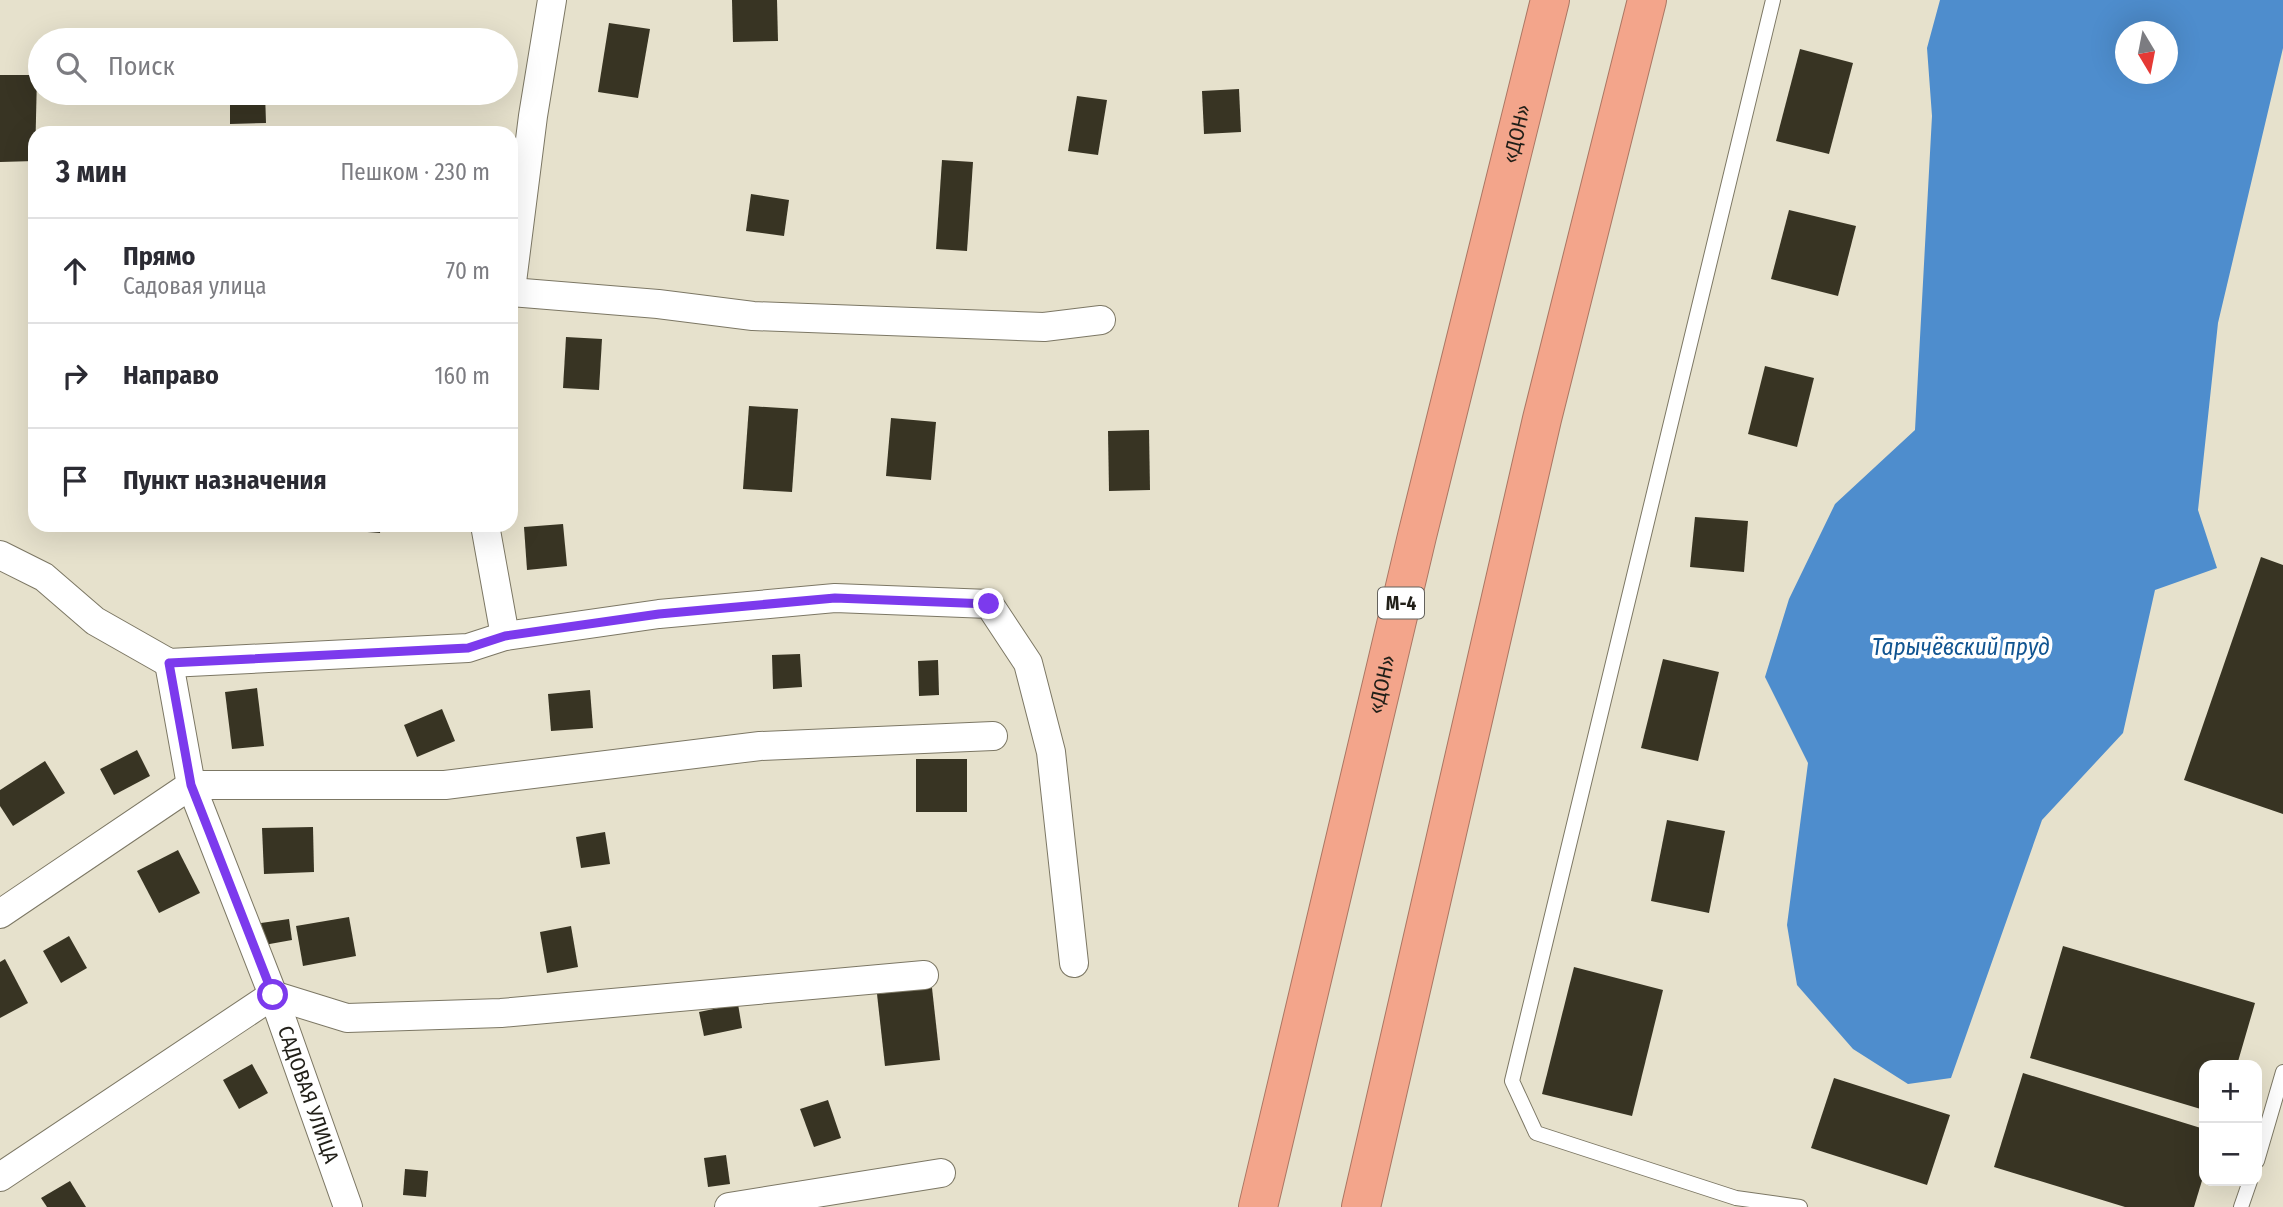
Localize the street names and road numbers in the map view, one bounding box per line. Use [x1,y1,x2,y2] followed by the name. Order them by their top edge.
[1497,101,1537,166] street label: «ДОН»
[1378,588,1424,618] road number: М-4
[1362,652,1401,717] street label: «ДОН»
[272,1022,345,1167] street label: САДОВАЯ УЛИЦА

